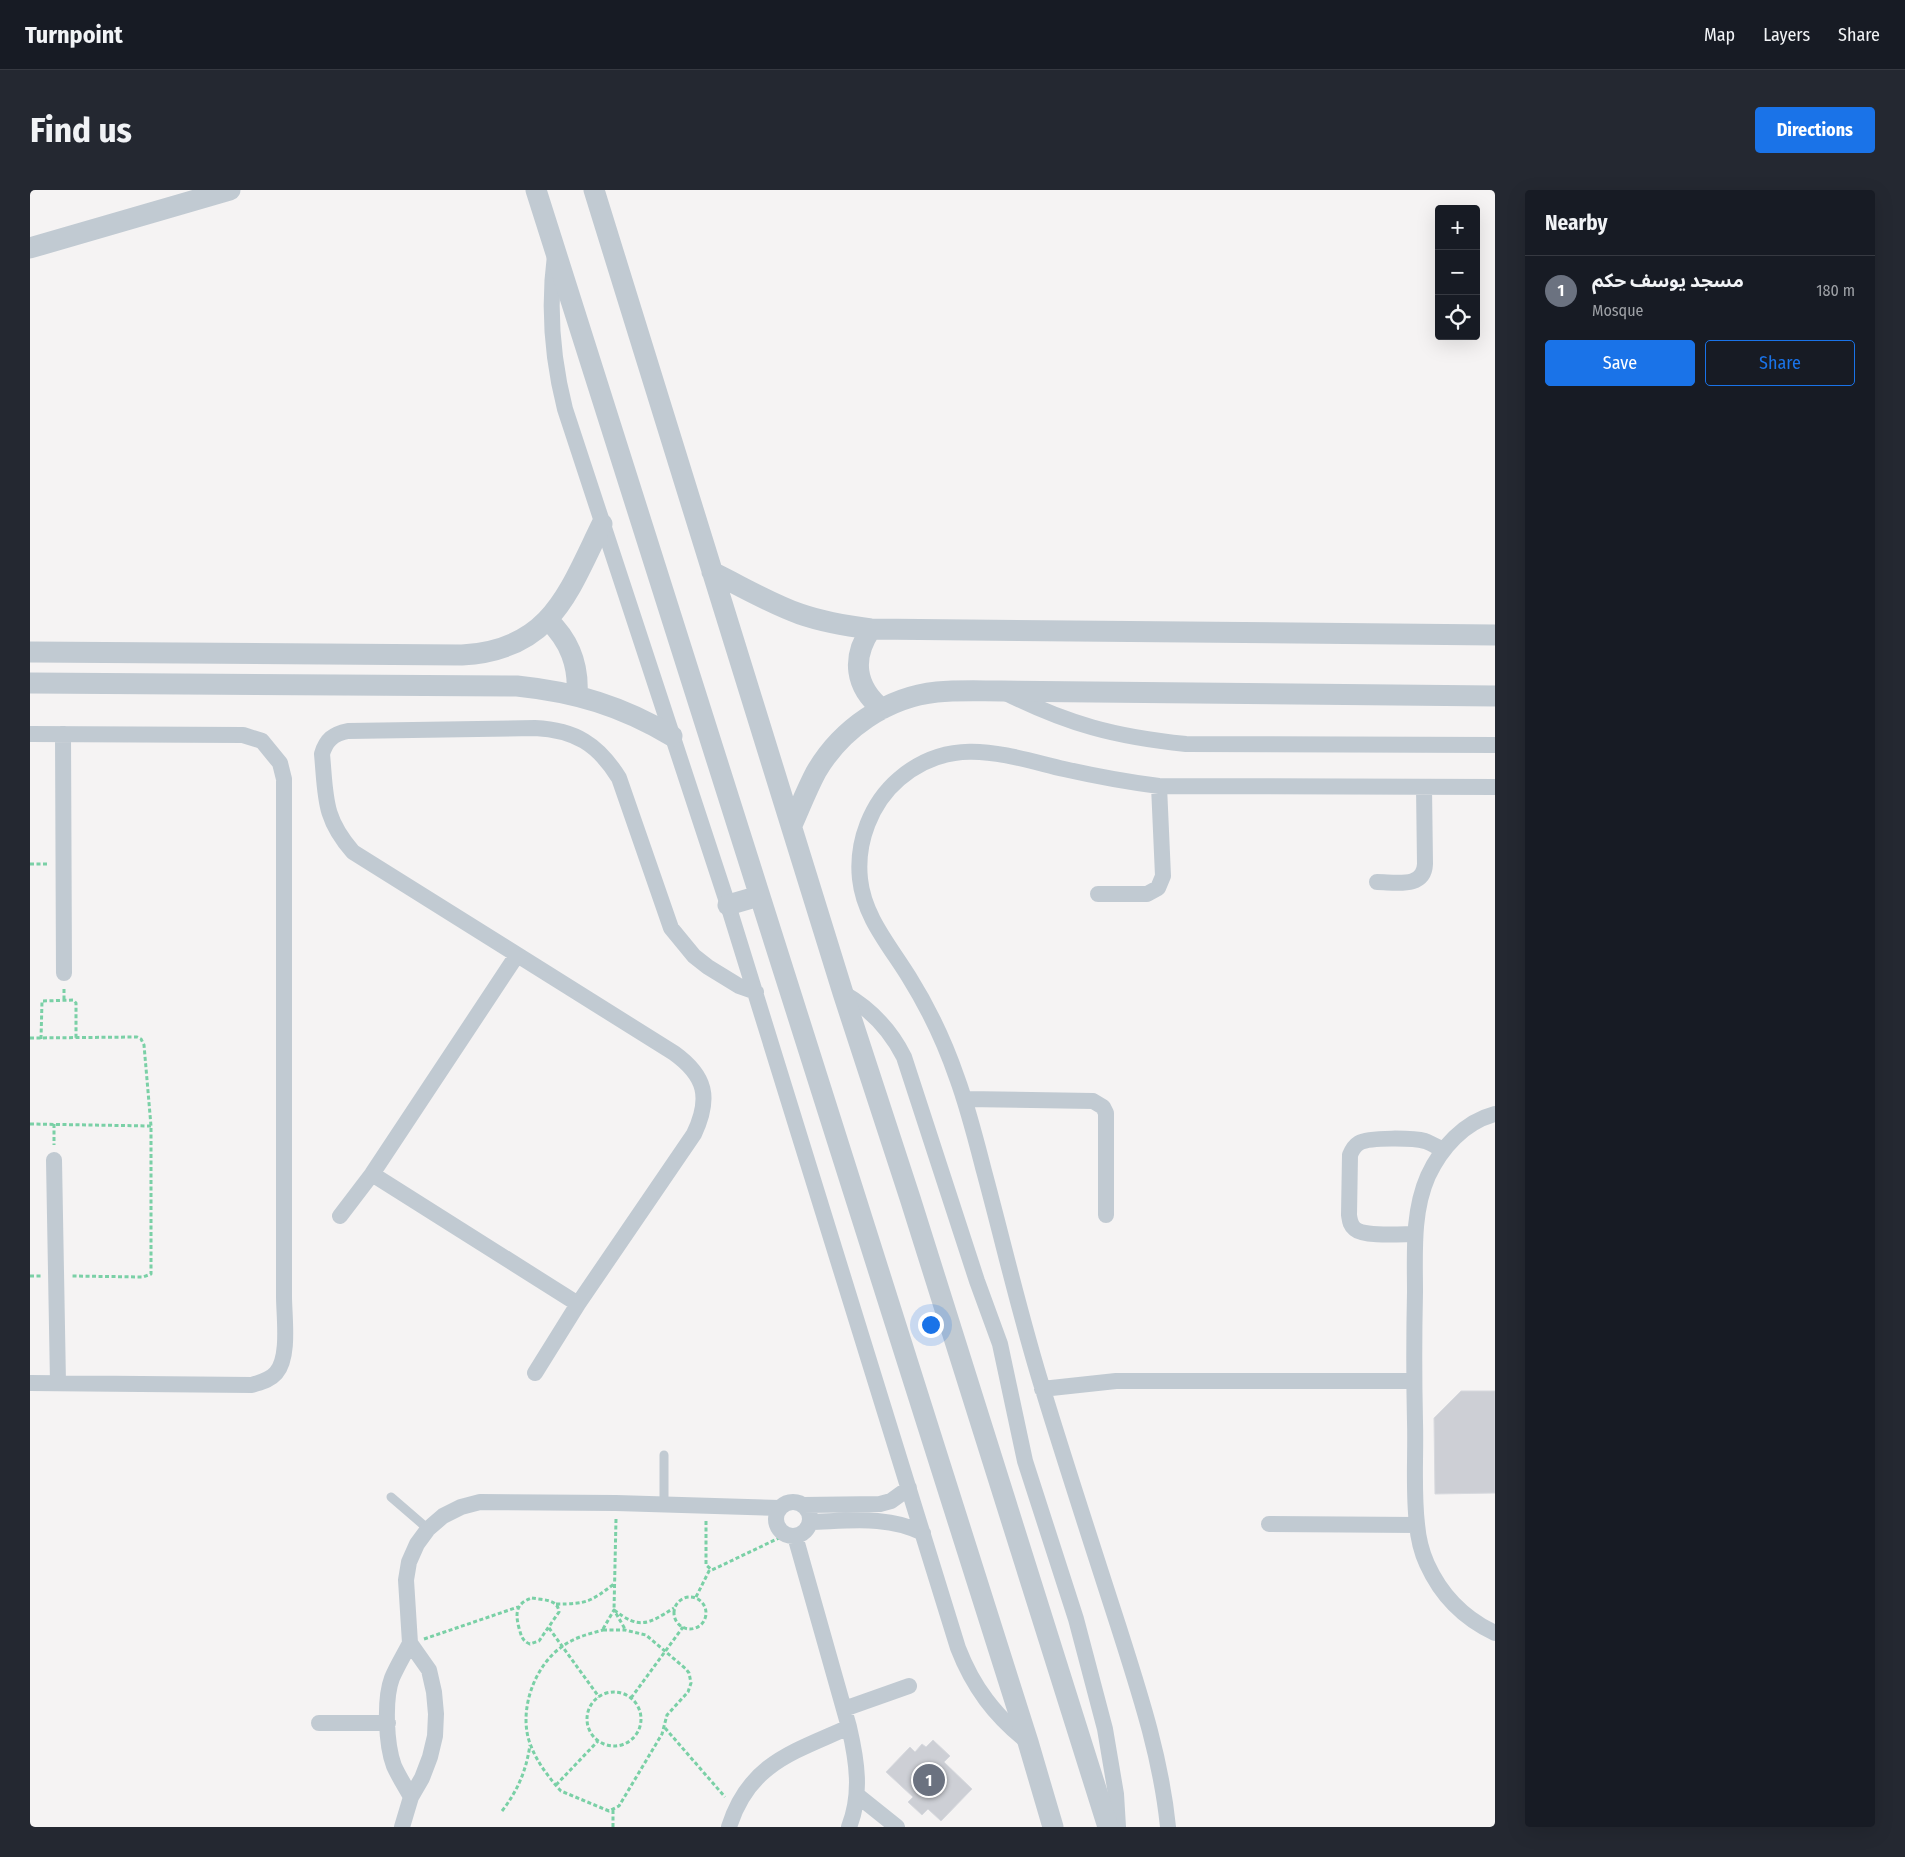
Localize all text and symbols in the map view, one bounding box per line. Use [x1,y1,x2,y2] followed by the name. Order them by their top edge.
[25,21,123,49] text: Turnpoint
[1704,24,1735,46] text: Map
[1763,24,1810,46] text: Layers
[1838,24,1880,46] text: Share
[1755,107,1875,153] button: Directions
[30,109,132,151] text: Find us
[1435,205,1480,340] map controls
[1435,205,1480,250] button: +
[1545,210,1607,236] text: Nearby
[1435,250,1480,295] button: −
[1592,269,1744,292] text: مسجد يوسف حكم
[1558,281,1564,300] text: 1
[1816,281,1855,300] text: 180 m
[1435,295,1480,340] button: locate
[1592,301,1643,320] text: Mosque
[1545,340,1695,386] button: Save
[1705,340,1855,386] button: Share
[918,1312,944,1338] your location
[913,1761,945,1799] pin: 1

